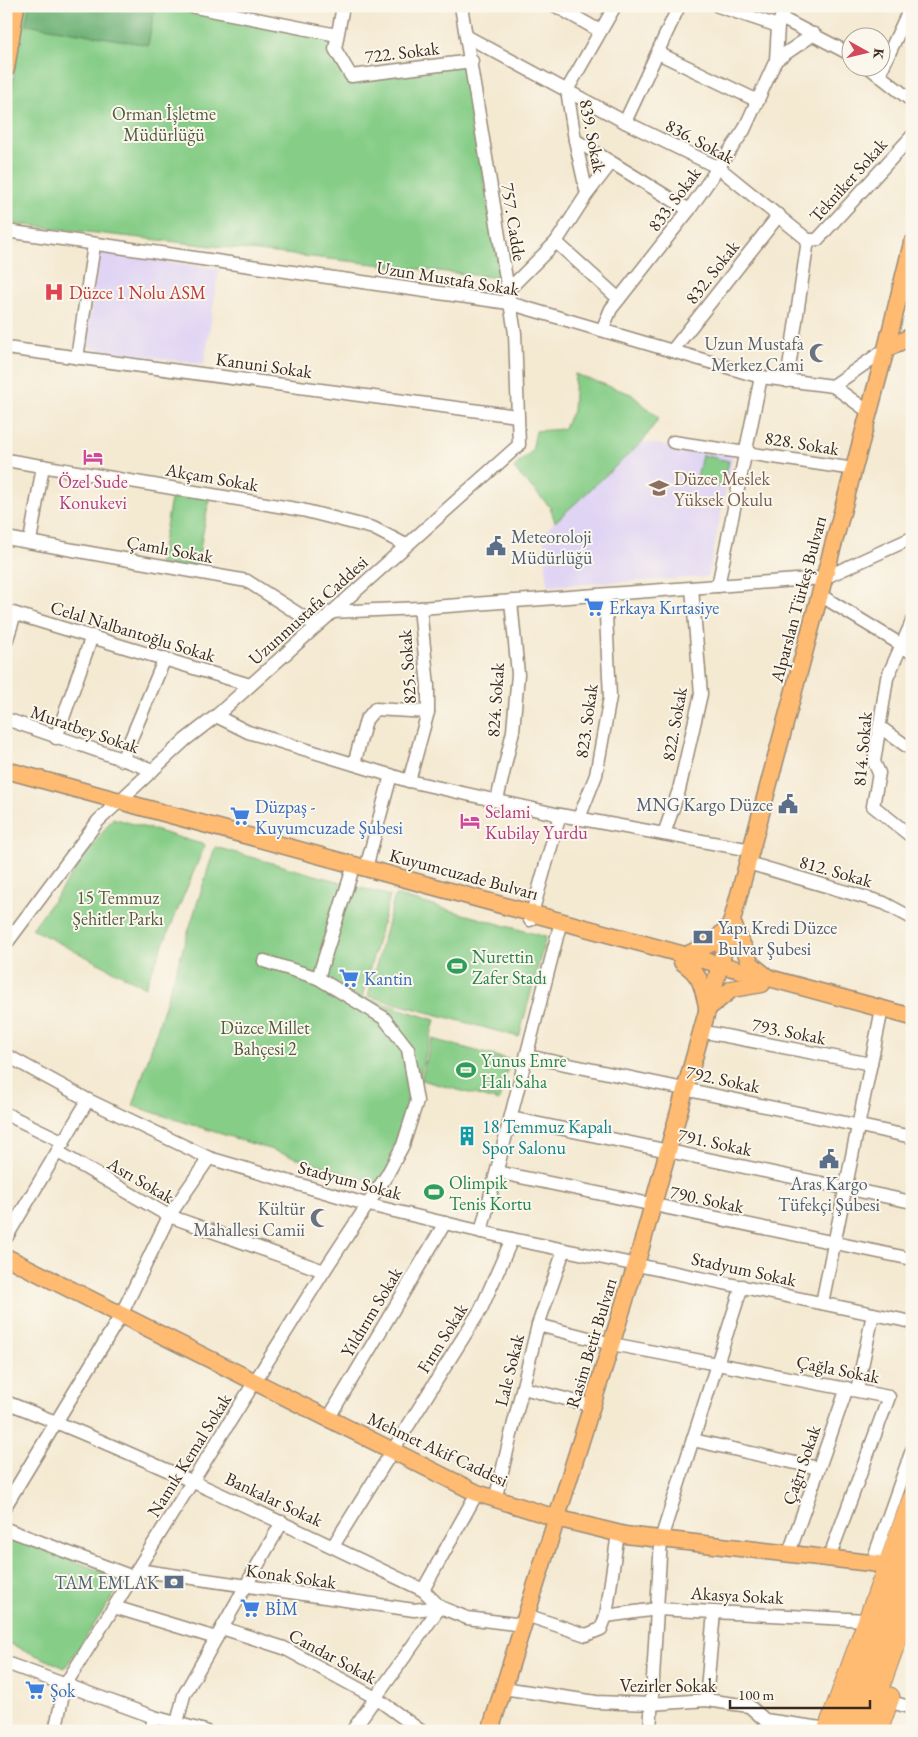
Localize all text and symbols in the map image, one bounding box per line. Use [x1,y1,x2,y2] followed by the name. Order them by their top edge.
[840,28,890,78] north arrow
[364,36,441,68] street label: 722. Sokak
[869,47,889,61] text: K
[575,97,612,175] street label: 839. Sokak
[112,102,216,146] park label: Orman İşletme Müdürlüğü
[662,113,739,169] street label: 836. Sokak
[804,133,892,227] street label: Tekniker Sokak
[642,162,706,236] street label: 833. Sokak
[496,181,532,263] street label: 757. Cadde
[680,235,744,309] street label: 832. Sokak
[375,255,522,301] street label: Uzun Mustafa Sokak
[43,281,65,303] hospital icon: Düzce 1 Nolu ASM
[69,281,206,304] place label: Düzce 1 Nolu ASM
[705,332,805,376] place label: Uzun Mustafa Merkez Cami
[808,342,830,364] mosque icon: Uzun Mustafa Merkez Cami
[214,347,314,383] street label: Kanuni Sokak
[763,426,841,460] street label: 828. Sokak
[82,446,104,468] hotel icon: Özel Sude Konukevi
[163,457,261,497] street label: Akçam Sokak
[674,467,773,511] place label: Düzce Meslek Yüksek Okulu
[58,470,128,514] place label: Özel Sude Konukevi
[648,477,670,499] school or university icon: Düzce Meslek Yüksek Okulu
[764,513,831,686] street label: Alparslan Türkeş Bulvarı
[511,525,593,569] place label: Meteoroloji Müdürlüğü
[125,530,216,568] street label: Çamlı Sokak
[485,535,507,557] public building icon: Meteoroloji Müdürlüğü
[244,550,373,670] street label: Uzunmustafa Caddesi
[48,595,219,667] street label: Celal Nalbantoğlu Sokak
[583,596,605,618] supermarket icon: Erkaya Kırtasiye
[609,596,719,619] place label: Erkaya Kırtasiye
[393,628,421,705] street label: 825. Sokak
[481,661,509,738] street label: 824. Sokak
[569,682,603,760] street label: 823. Sokak
[656,685,692,763] street label: 822. Sokak
[28,700,143,759] street label: Muratbey Sokak
[847,710,877,787] street label: 814. Sokak
[636,793,773,816] place label: MNG Kargo Düzce
[777,793,799,815] public building icon: MNG Kargo Düzce
[255,795,404,839] place label: Düzpaş - Kuyumcuzade Şubesi
[485,800,588,844] place label: Selami Kubilay Yurdu
[229,805,251,827] supermarket icon: Düzpaş - Kuyumcuzade Şubesi
[459,810,481,832] hotel icon: Selami Kubilay Yurdu
[387,843,542,905] street label: Kuyumcuzade Bulvarı
[797,850,876,893] street label: 812. Sokak
[73,886,164,930] park label: 15 Temmuz Şehitler Parkı
[718,916,837,960] place label: Yapı Kredi Düzce Bulvar Şubesi
[692,926,714,948] bank icon: Yapı Kredi Düzce Bulvar Şubesi
[472,945,547,989] place label: Nurettin Zafer Stadı
[446,955,468,977] sports icon: Nurettin Zafer Stadı
[338,967,360,989] supermarket icon: Kantin
[364,967,413,990] place label: Kantin
[750,1013,828,1050] street label: 793. Sokak
[220,1016,310,1060] park label: Düzce Millet Bahçesi 2
[481,1049,566,1093] place label: Yunus Emre Halı Saha
[455,1059,477,1081] sports icon: Yunus Emre Halı Saha
[684,1060,762,1098] street label: 792. Sokak
[482,1115,613,1159] place label: 18 Temmuz Kapalı Spor Salonu
[676,1123,754,1161] street label: 791. Sokak
[456,1125,478,1147] building icon: 18 Temmuz Kapalı Spor Salonu
[818,1148,840,1170] public building icon: Aras Kargo Tüfekçi Şubesi
[103,1151,179,1209] street label: Asrı Sokak
[296,1155,405,1205] street label: Stadyum Sokak
[449,1171,532,1215] place label: Olimpik Tenis Kortu
[778,1172,881,1216] place label: Aras Kargo Tüfekçi Şubesi
[668,1180,746,1218] street label: 790. Sokak
[423,1181,445,1203] sports icon: Olimpik Tenis Kortu
[193,1197,306,1241] place label: Kültür Mahallesi Camii
[309,1207,331,1229] mosque icon: Kültür Mahallesi Camii
[690,1247,799,1291] street label: Stadyum Sokak
[335,1262,407,1361] street label: Yıldırım Sokak
[560,1275,622,1411] street label: Rasim Betir Bulvarı
[412,1298,473,1377] street label: Fırın Sokak
[489,1331,529,1409] street label: Lale Sokak
[795,1350,882,1388] street label: Çağla Sokak
[142,1388,236,1521] street label: Namık Kemal Sokak
[364,1406,512,1492] street label: Mehmet Akif Caddesi
[777,1422,826,1508] street label: Çağrı Sokak
[222,1466,327,1532] street label: Bankalar Sokak
[244,1558,338,1594] street label: Konak Sokak
[55,1571,160,1594] place label: TAM EMLAK
[163,1571,185,1593] bank icon: TAM EMLAK
[689,1581,785,1609] street label: Akasya Sokak
[239,1597,261,1619] supermarket icon: BİM
[265,1597,298,1620] place label: BİM
[285,1623,381,1689] street label: Candar Sokak
[620,1674,717,1697] street label: Vezirler Sokak
[730,1677,870,1709] scale bar
[24,1679,46,1701] supermarket icon: Şok
[50,1679,76,1702] place label: Şok
[738,1685,775,1704] text: 100 m

